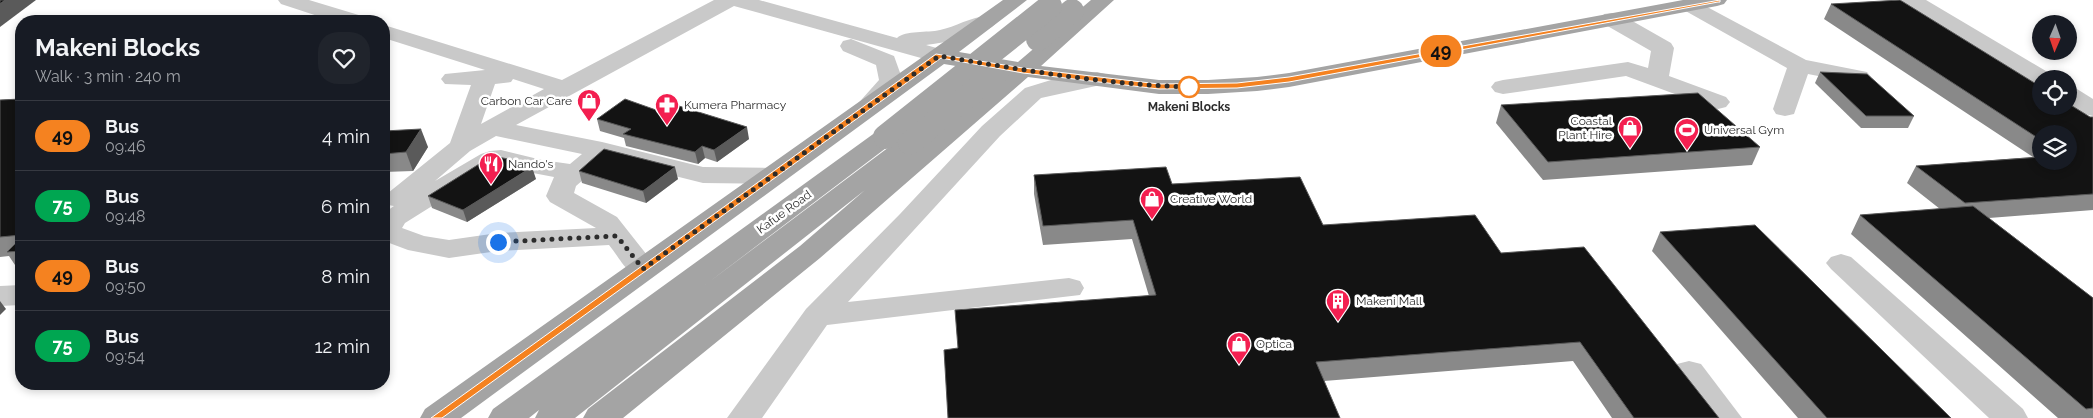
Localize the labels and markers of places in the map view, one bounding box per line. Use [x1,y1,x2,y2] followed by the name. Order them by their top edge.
[1178,76,1200,98] marker: Makeni Blocks
[576,88,602,122] shop icon: Carbon Car Care
[654,92,680,126] pharmacy icon: Kumera Pharmacy
[481,94,572,108] place label: Carbon Car Care
[684,98,787,112] place label: Kumera Pharmacy
[1148,100,1230,114] place label: Makeni Blocks
[1558,114,1613,142] place label: Coastal Plant Hire
[1617,115,1643,149] shop icon: Coastal Plant Hire
[1674,117,1700,151] sports icon: Universal Gym
[1704,123,1784,137] place label: Universal Gym
[478,151,504,185] restaurant icon: Nando's
[508,157,553,171] place label: Nando's
[1139,186,1165,220] shop icon: Creative World
[1170,192,1252,206] place label: Creative World
[1325,288,1351,322] building icon: Makeni Mall
[1356,294,1423,308] place label: Makeni Mall
[1226,331,1252,365] shop icon: Optica
[1256,337,1292,351] place label: Optica

